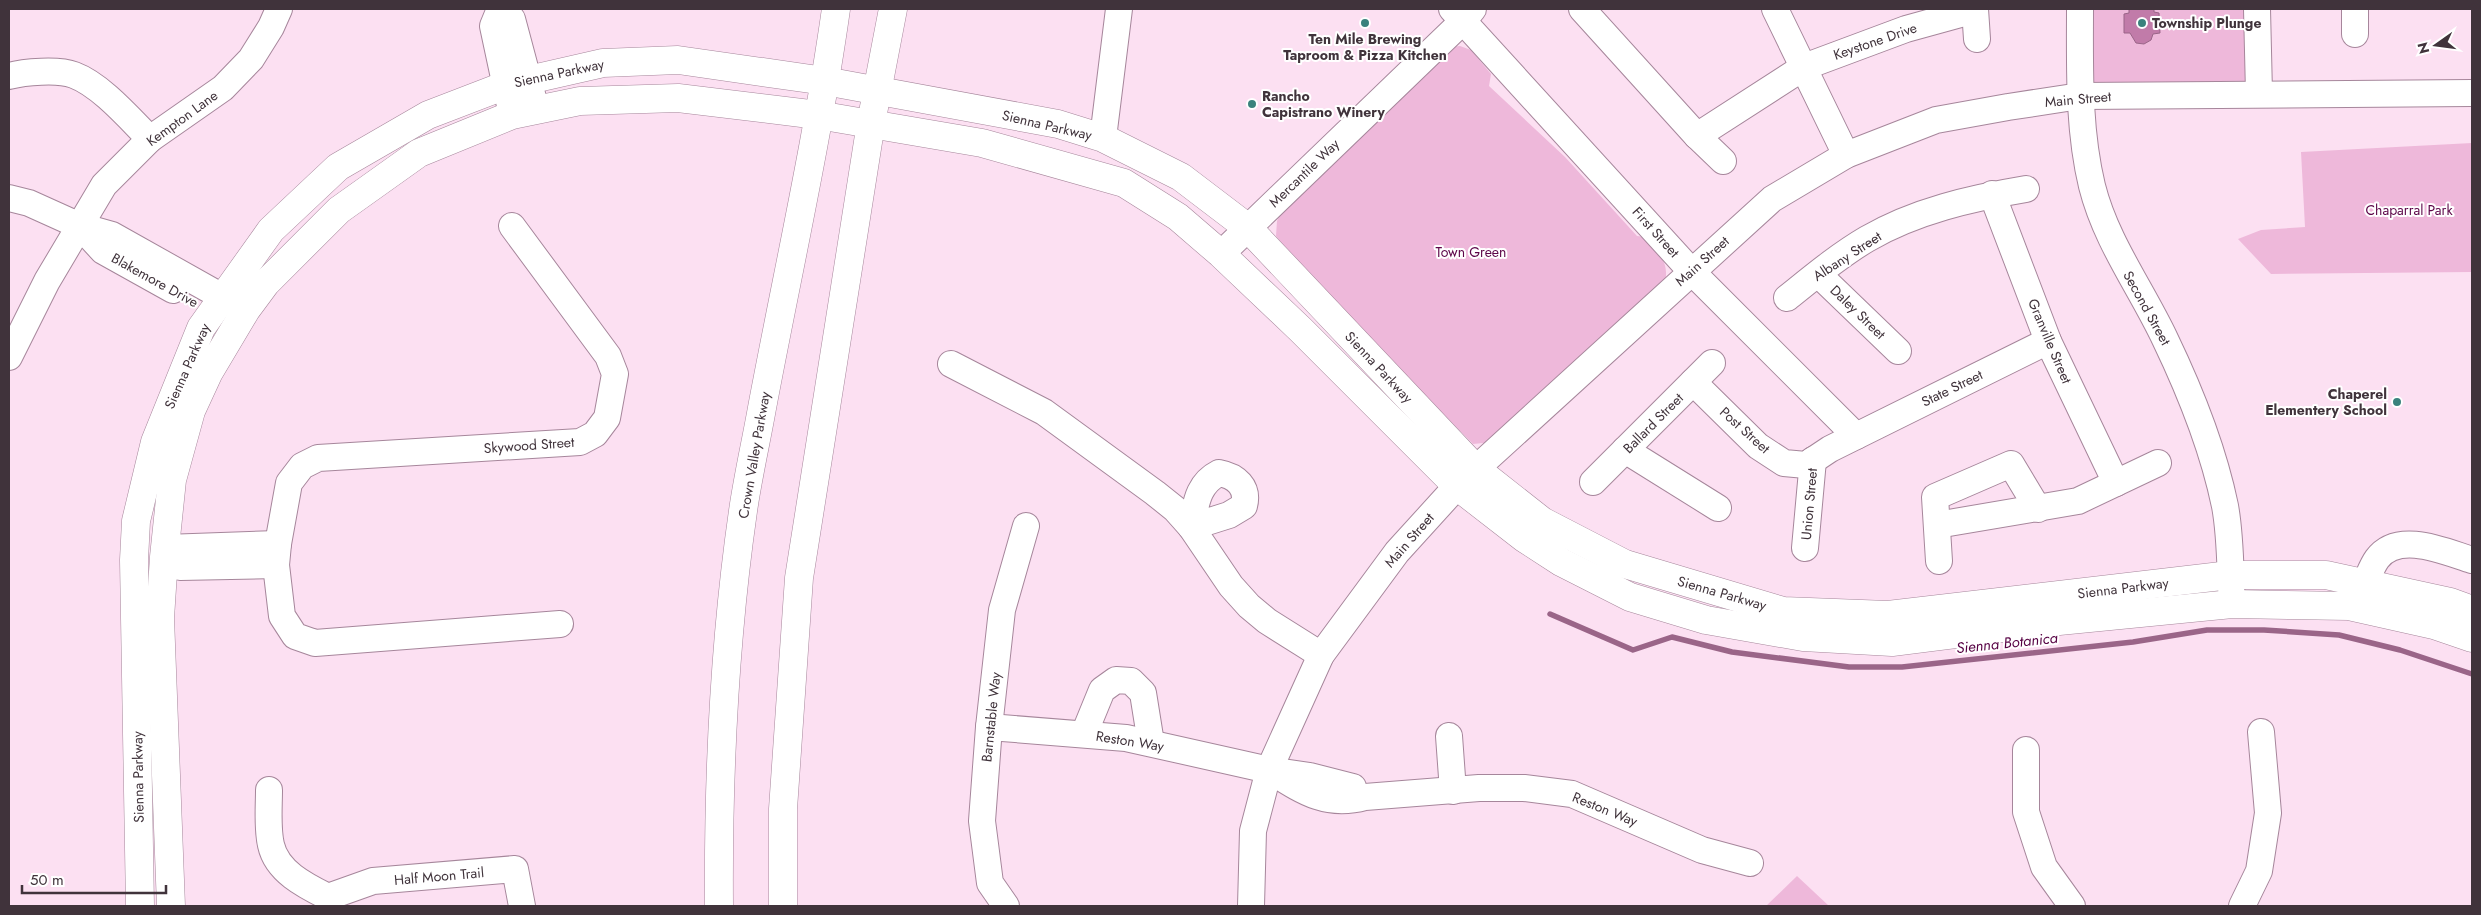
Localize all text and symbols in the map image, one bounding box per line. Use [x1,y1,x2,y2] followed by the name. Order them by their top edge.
[2152,13,2261,33] place label: Township Plunge
[1359,17,1371,29] marker: Ten Mile Brewing Taproom & Pizza Kitchen
[1831,17,1919,65] street label: Keystone Drive
[2136,17,2148,29] marker: Township Plunge
[2411,20,2461,70] north arrow
[1283,29,1447,65] place label: Ten Mile Brewing Taproom & Pizza Kitchen
[2412,40,2434,56] text: N
[512,54,607,92] street label: Sienna Parkway
[142,85,222,151] street label: Kempton Lane
[1262,86,1386,122] place label: Rancho Capistrano Winery
[2044,86,2113,112] street label: Main Street
[1246,98,1258,110] marker: Rancho Capistrano Winery
[1000,105,1095,145] street label: Sienna Parkway
[1264,134,1344,212] street label: Mercantile Way
[2365,200,2453,220] park label: Chaparral Park
[1628,202,1685,262] street label: First Street
[1809,226,1886,286] street label: Albany Street
[1671,231,1734,291] street label: Main Street
[1436,242,1506,262] park label: Town Green
[108,248,202,312] street label: Blakemore Drive
[2118,267,2176,349] street label: Second Street
[1826,280,1891,344] street label: Daley Street
[2023,295,2077,387] street label: Granville Street
[159,319,215,412] street label: Sienna Parkway
[1340,327,1418,408] street label: Sienna Parkway
[1918,364,1987,411] street label: State Street
[2265,384,2387,420] place label: Chaperel Elementery School
[1618,388,1688,458] street label: Ballard Street
[733,389,775,520] street label: Crown Valley Parkway
[2391,396,2403,408] marker: Chaperel Elementery School
[1715,402,1775,458] street label: Post Street
[483,432,576,458] street label: Skywood Street
[1796,466,1822,541] street label: Union Street
[1380,508,1439,572] street label: Main Street
[1675,571,1770,615] street label: Sienna Parkway
[2076,572,2171,604] street label: Sienna Parkway
[1955,627,2060,659] water label: Sienna Botanica
[976,670,1006,763] street label: Barnstable Way
[1095,726,1166,756] street label: Reston Way
[127,730,149,823] street label: Sienna Parkway
[1569,787,1641,831] street label: Reston Way
[22,862,166,894] scale bar
[393,862,485,890] street label: Half Moon Trail
[30,869,64,891] text: 50 m

